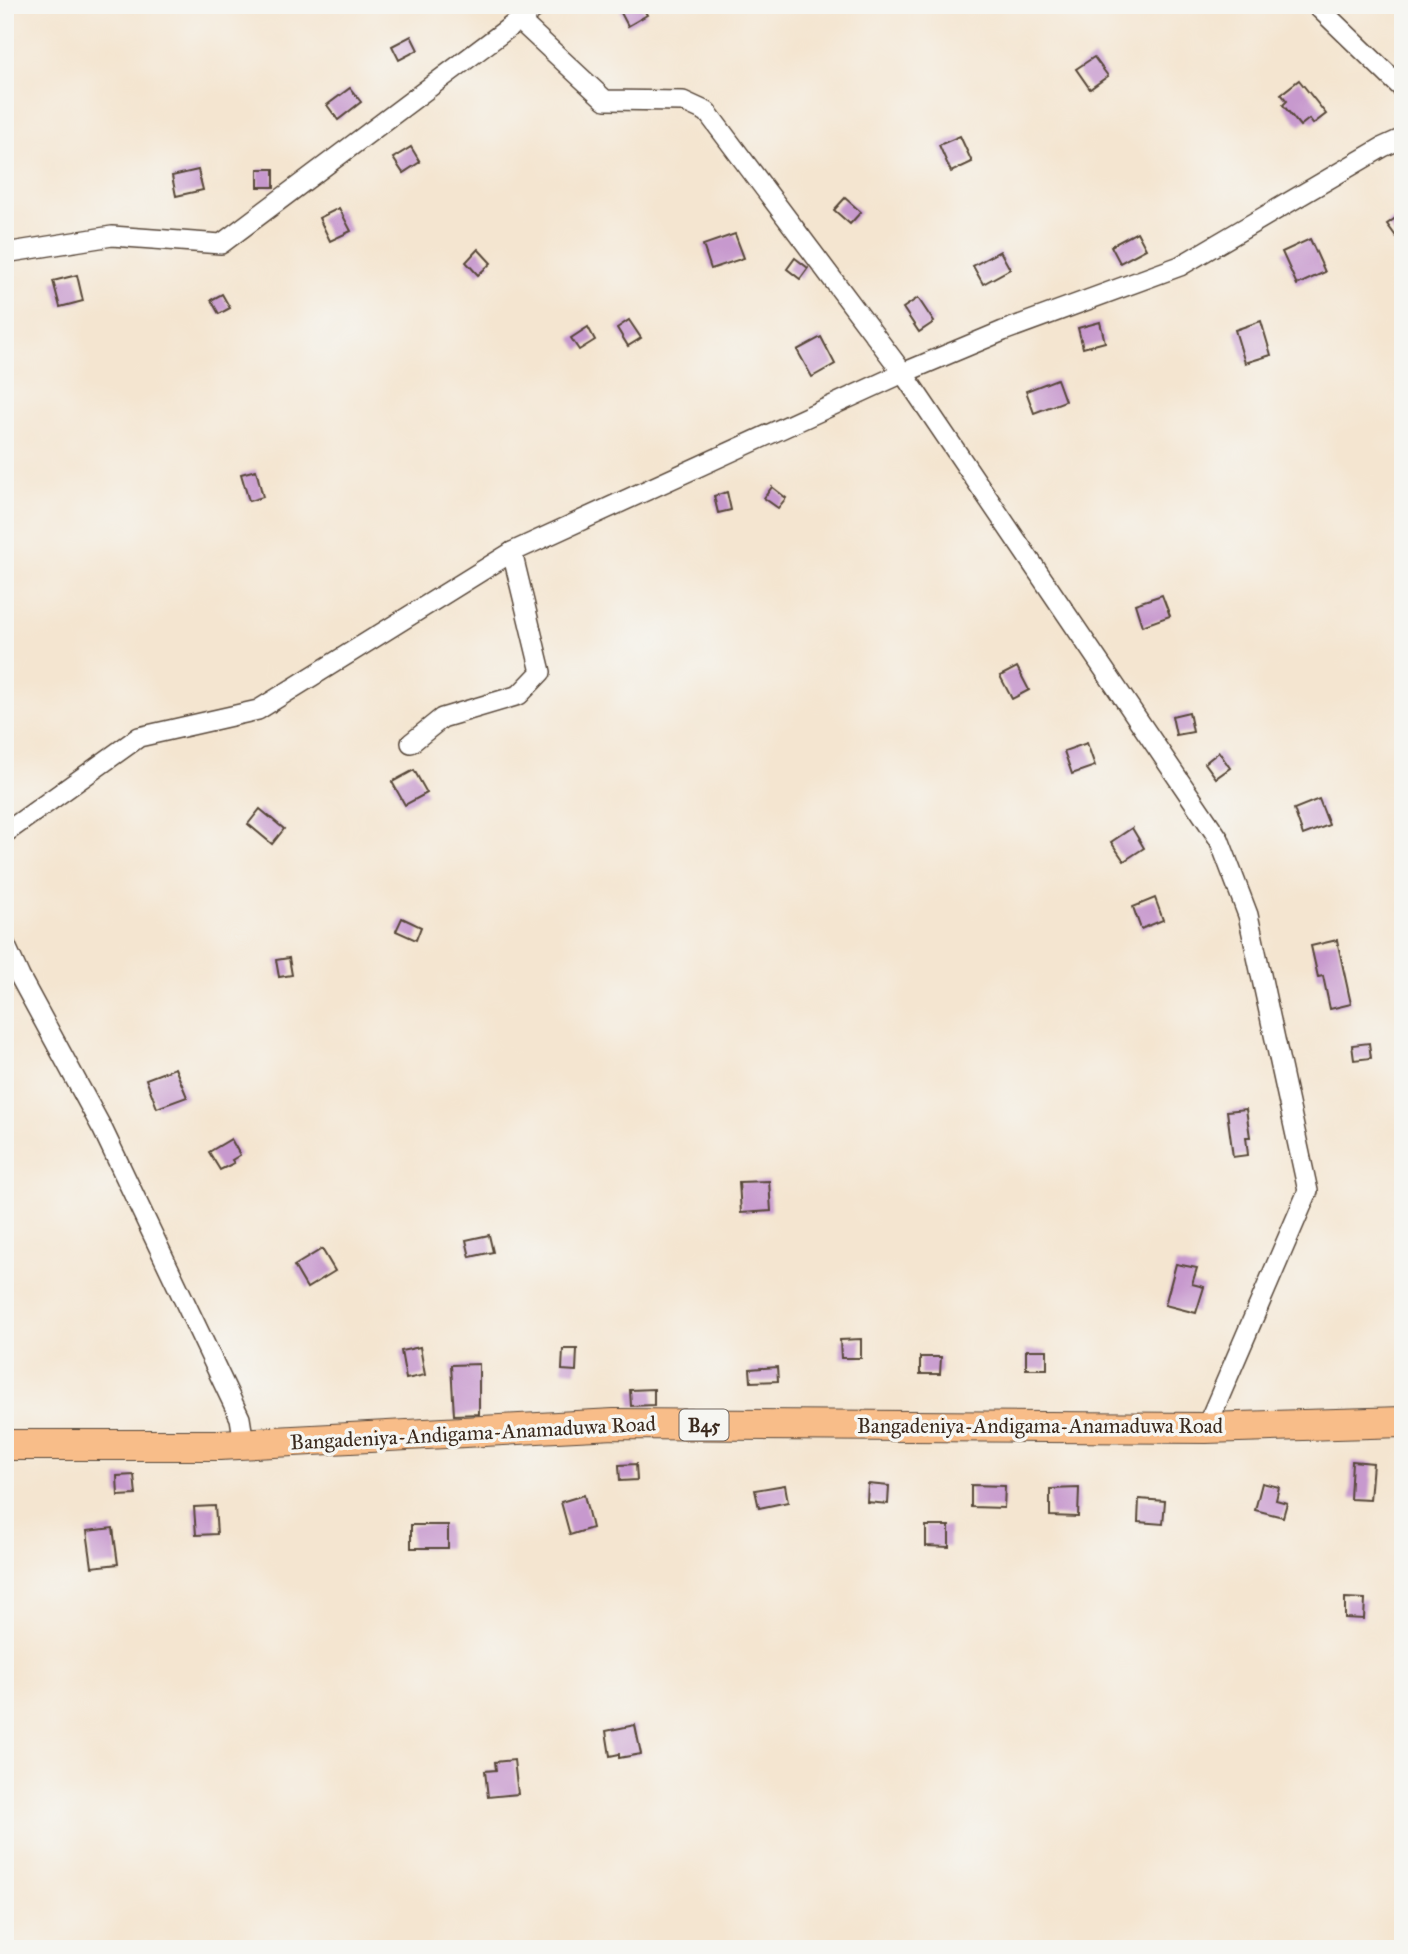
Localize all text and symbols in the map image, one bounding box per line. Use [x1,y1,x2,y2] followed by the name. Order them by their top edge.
[290,1410,657,1456] street label: Bangadeniya-Andigama-Anamaduwa Road
[680,1410,728,1441] road number: B45
[857,1413,1224,1439] street label: Bangadeniya-Andigama-Anamaduwa Road

